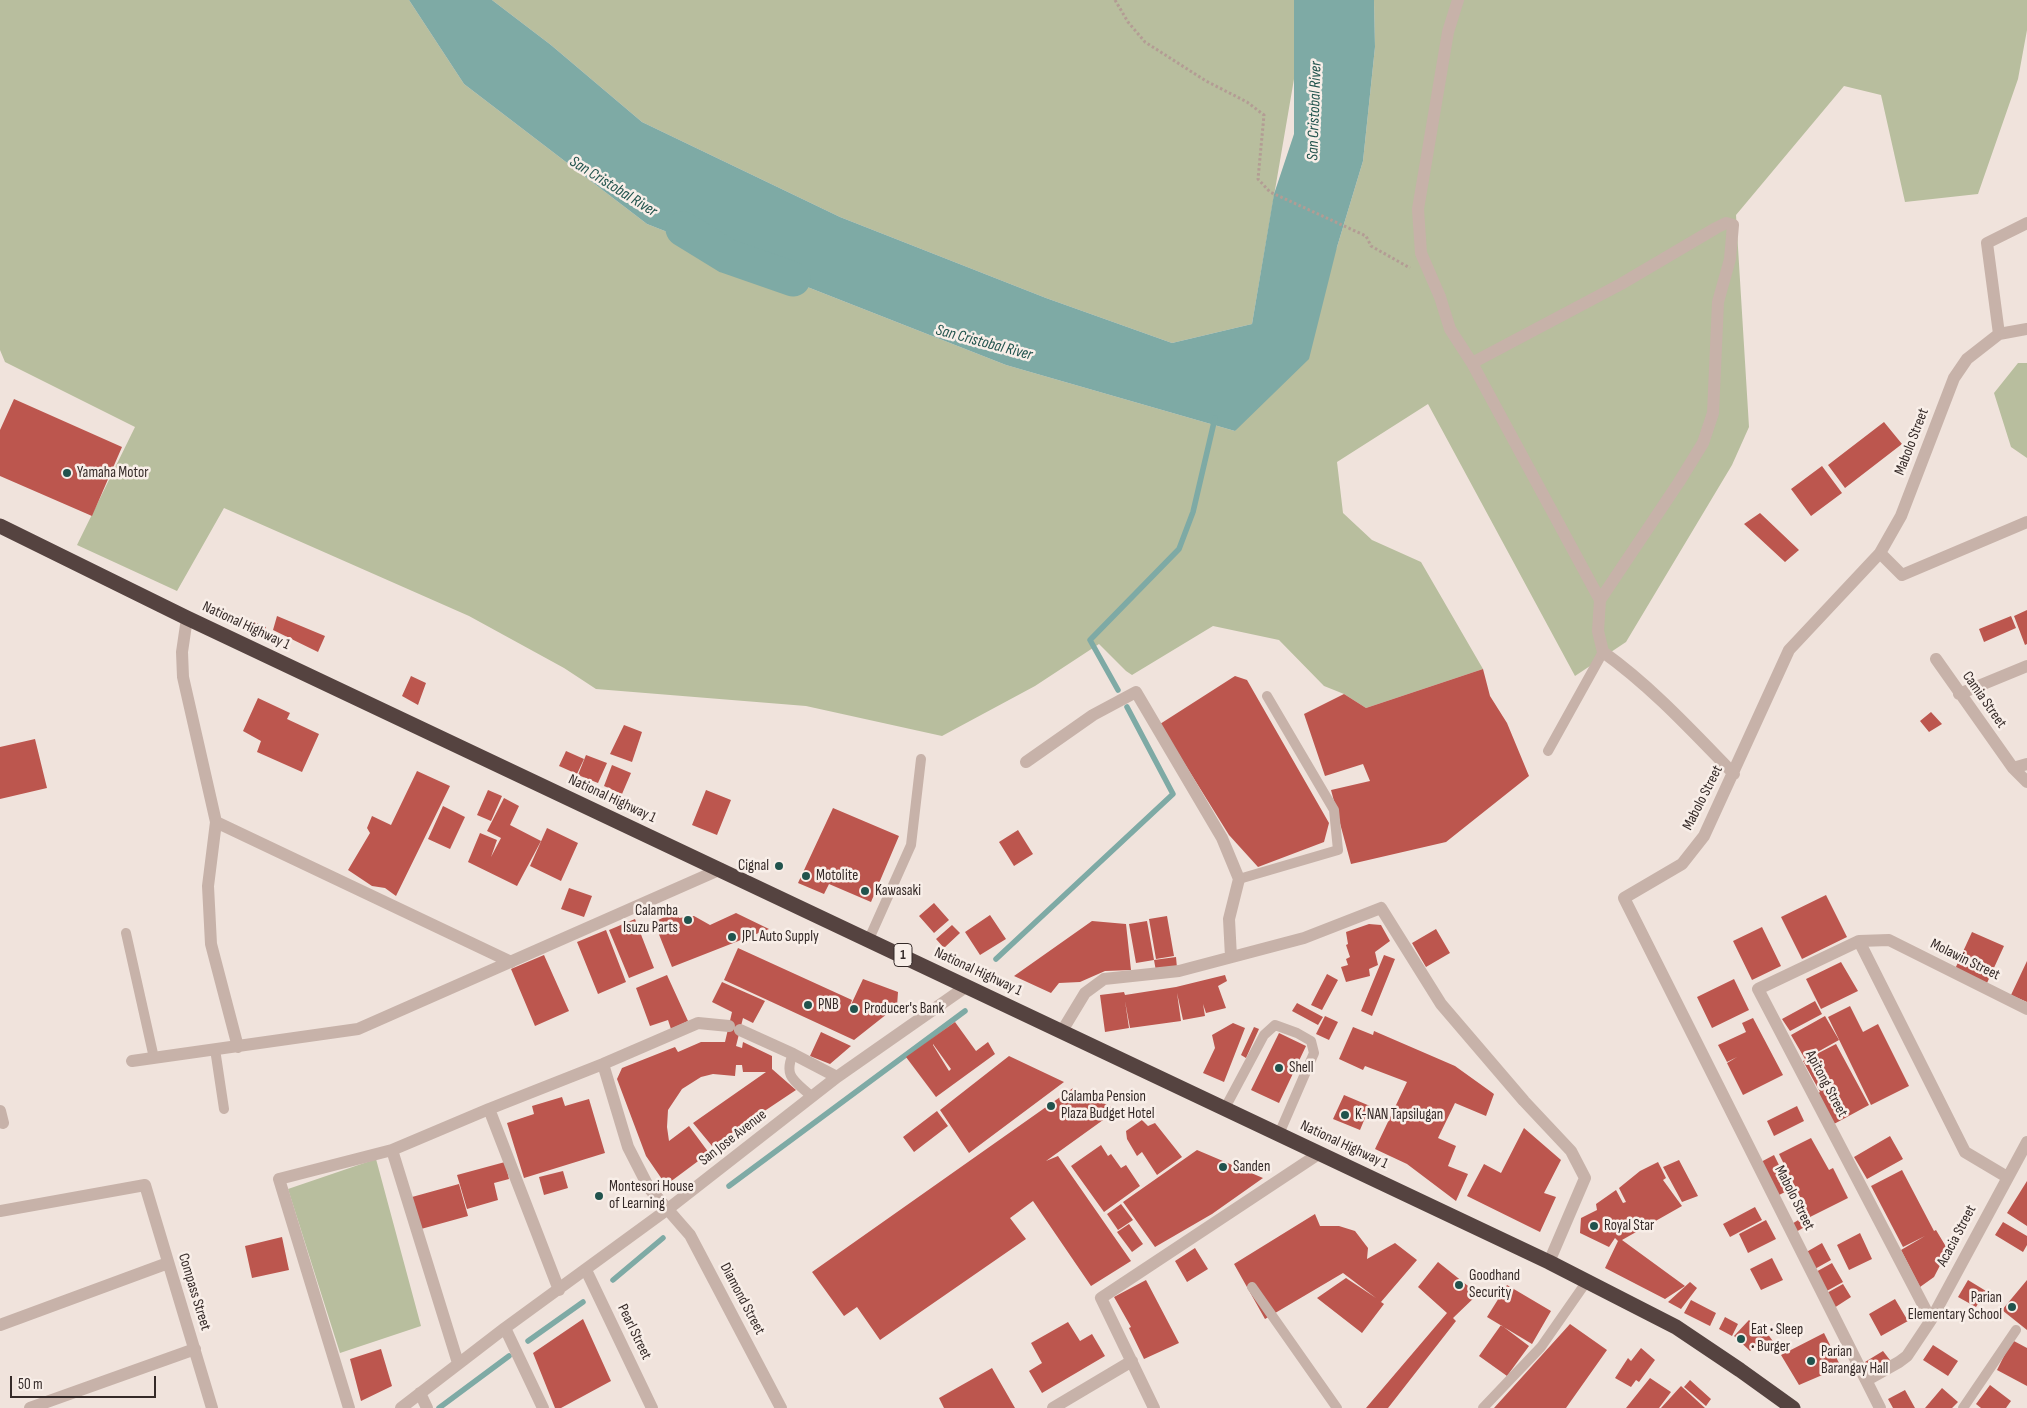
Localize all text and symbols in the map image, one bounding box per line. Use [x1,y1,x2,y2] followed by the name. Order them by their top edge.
[1304,61,1326,161] water label: San Cristobal River
[566,153,660,221] water label: San Cristobal River
[934,321,1034,365] water label: San Cristobal River
[1891,406,1933,478] street label: Mabolo Street
[77,464,148,482] place label: Yamaha Motor
[61,467,73,479] marker: Yamaha Motor
[199,598,293,654] street label: National Highway 1
[1958,668,2010,732] street label: Camia Street
[1679,763,1727,833] street label: Mabolo Street
[565,771,659,827] street label: National Highway 1
[738,857,769,875] place label: Cignal
[773,860,785,872] marker: Cignal
[816,867,858,885] place label: Motolite
[800,870,812,882] marker: Motolite
[875,882,921,900] place label: Kawasaki
[859,885,871,897] marker: Kawasaki
[623,902,678,937] place label: Calamba Isuzu Parts
[682,914,694,926] marker: Calamba Isuzu Parts
[742,928,819,946] place label: JPL Auto Supply
[726,931,738,943] marker: JPL Auto Supply
[1927,935,2003,985] street label: Molawin Street
[894,944,912,966] road number: 1
[931,944,1025,1000] street label: National Highway 1
[818,996,839,1014] place label: PNB
[802,999,814,1011] marker: PNB
[864,1000,944,1018] place label: Producer's Bank
[848,1003,860,1015] marker: Producer's Bank
[1801,1048,1851,1120] street label: Apitong Street
[1289,1059,1313,1077] place label: Shell
[1273,1062,1285,1074] marker: Shell
[1061,1088,1155,1123] place label: Calamba Pension Plaza Budget Hotel
[1045,1100,1057,1112] marker: Calamba Pension Plaza Budget Hotel
[696,1106,770,1170] street label: San Jose Avenue
[1355,1106,1443,1124] place label: K-NAN Tapsilugan
[1339,1109,1351,1121] marker: K-NAN Tapsilugan
[1297,1117,1391,1173] street label: National Highway 1
[1233,1158,1270,1176] place label: Sanden
[1217,1161,1229,1173] marker: Sanden
[1770,1163,1818,1233] street label: Mabolo Street
[609,1178,694,1213] place label: Montesori House of Learning
[593,1190,605,1202] marker: Montesori House of Learning
[1933,1202,1981,1270] street label: Acacia Street
[1604,1217,1654,1235] place label: Royal Star
[1588,1220,1600,1232] marker: Royal Star
[174,1251,214,1333] street label: Compass Street
[716,1260,768,1338] street label: Diamond Street
[1469,1267,1520,1302] place label: Goodhand Security
[1453,1279,1465,1291] marker: Goodhand Security
[1908,1289,2002,1324] place label: Parian Elementary School
[613,1301,655,1363] street label: Pearl Street
[2006,1301,2018,1313] marker: Parian Elementary School
[1751,1321,1803,1356] place label: Eat • Sleep • Burger
[1735,1333,1747,1345] marker: Eat • Sleep • Burger
[1821,1343,1888,1378] place label: Parian Barangay Hall
[1805,1355,1817,1367] marker: Parian Barangay Hall
[12,1366,159,1398] scale bar
[18,1375,43,1394] text: 50 m

